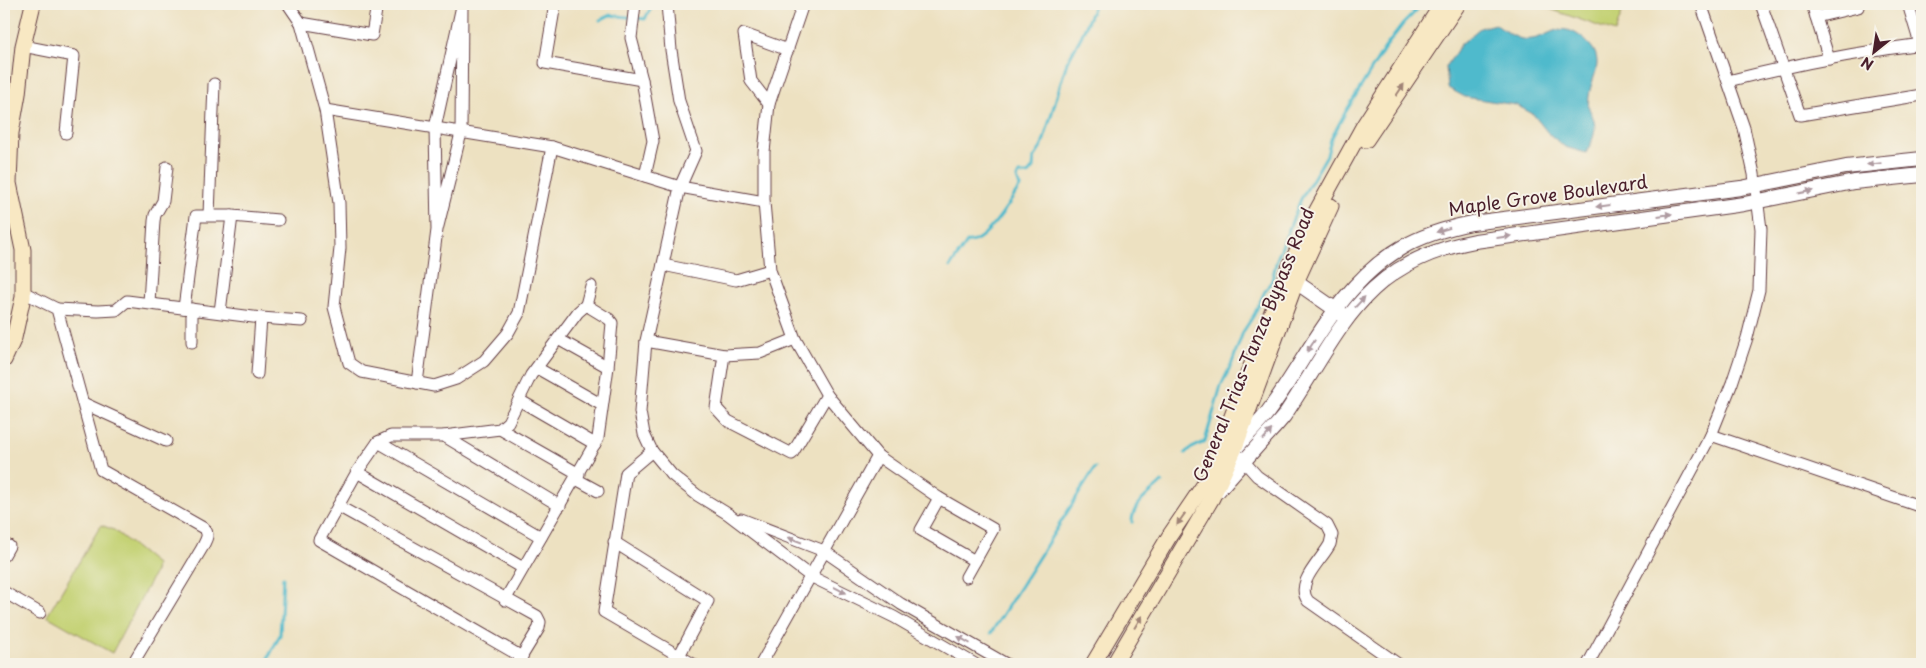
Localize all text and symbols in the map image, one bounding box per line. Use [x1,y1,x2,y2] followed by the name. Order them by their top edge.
[1848,28,1898,78] north arrow
[1857,52,1877,76] text: N
[1395,83,1405,96] one-way arrow
[1865,160,1881,168] one-way arrow
[1447,167,1649,222] street label: Maple Grove Boulevard
[1799,187,1815,195] one-way arrow
[1595,202,1611,210] one-way arrow
[1185,203,1320,486] street label: General Trias–Tanza Bypass Road
[1658,210,1674,218] one-way arrow
[1435,227,1450,235] one-way arrow
[1497,233,1513,241] one-way arrow
[1354,297,1366,309] one-way arrow
[1306,339,1316,352] one-way arrow
[1261,430,1273,442] one-way arrow
[1176,512,1186,526] one-way arrow
[788,535,802,543] one-way arrow
[833,587,847,595] one-way arrow
[1134,616,1143,629] one-way arrow
[957,636,971,644] one-way arrow

